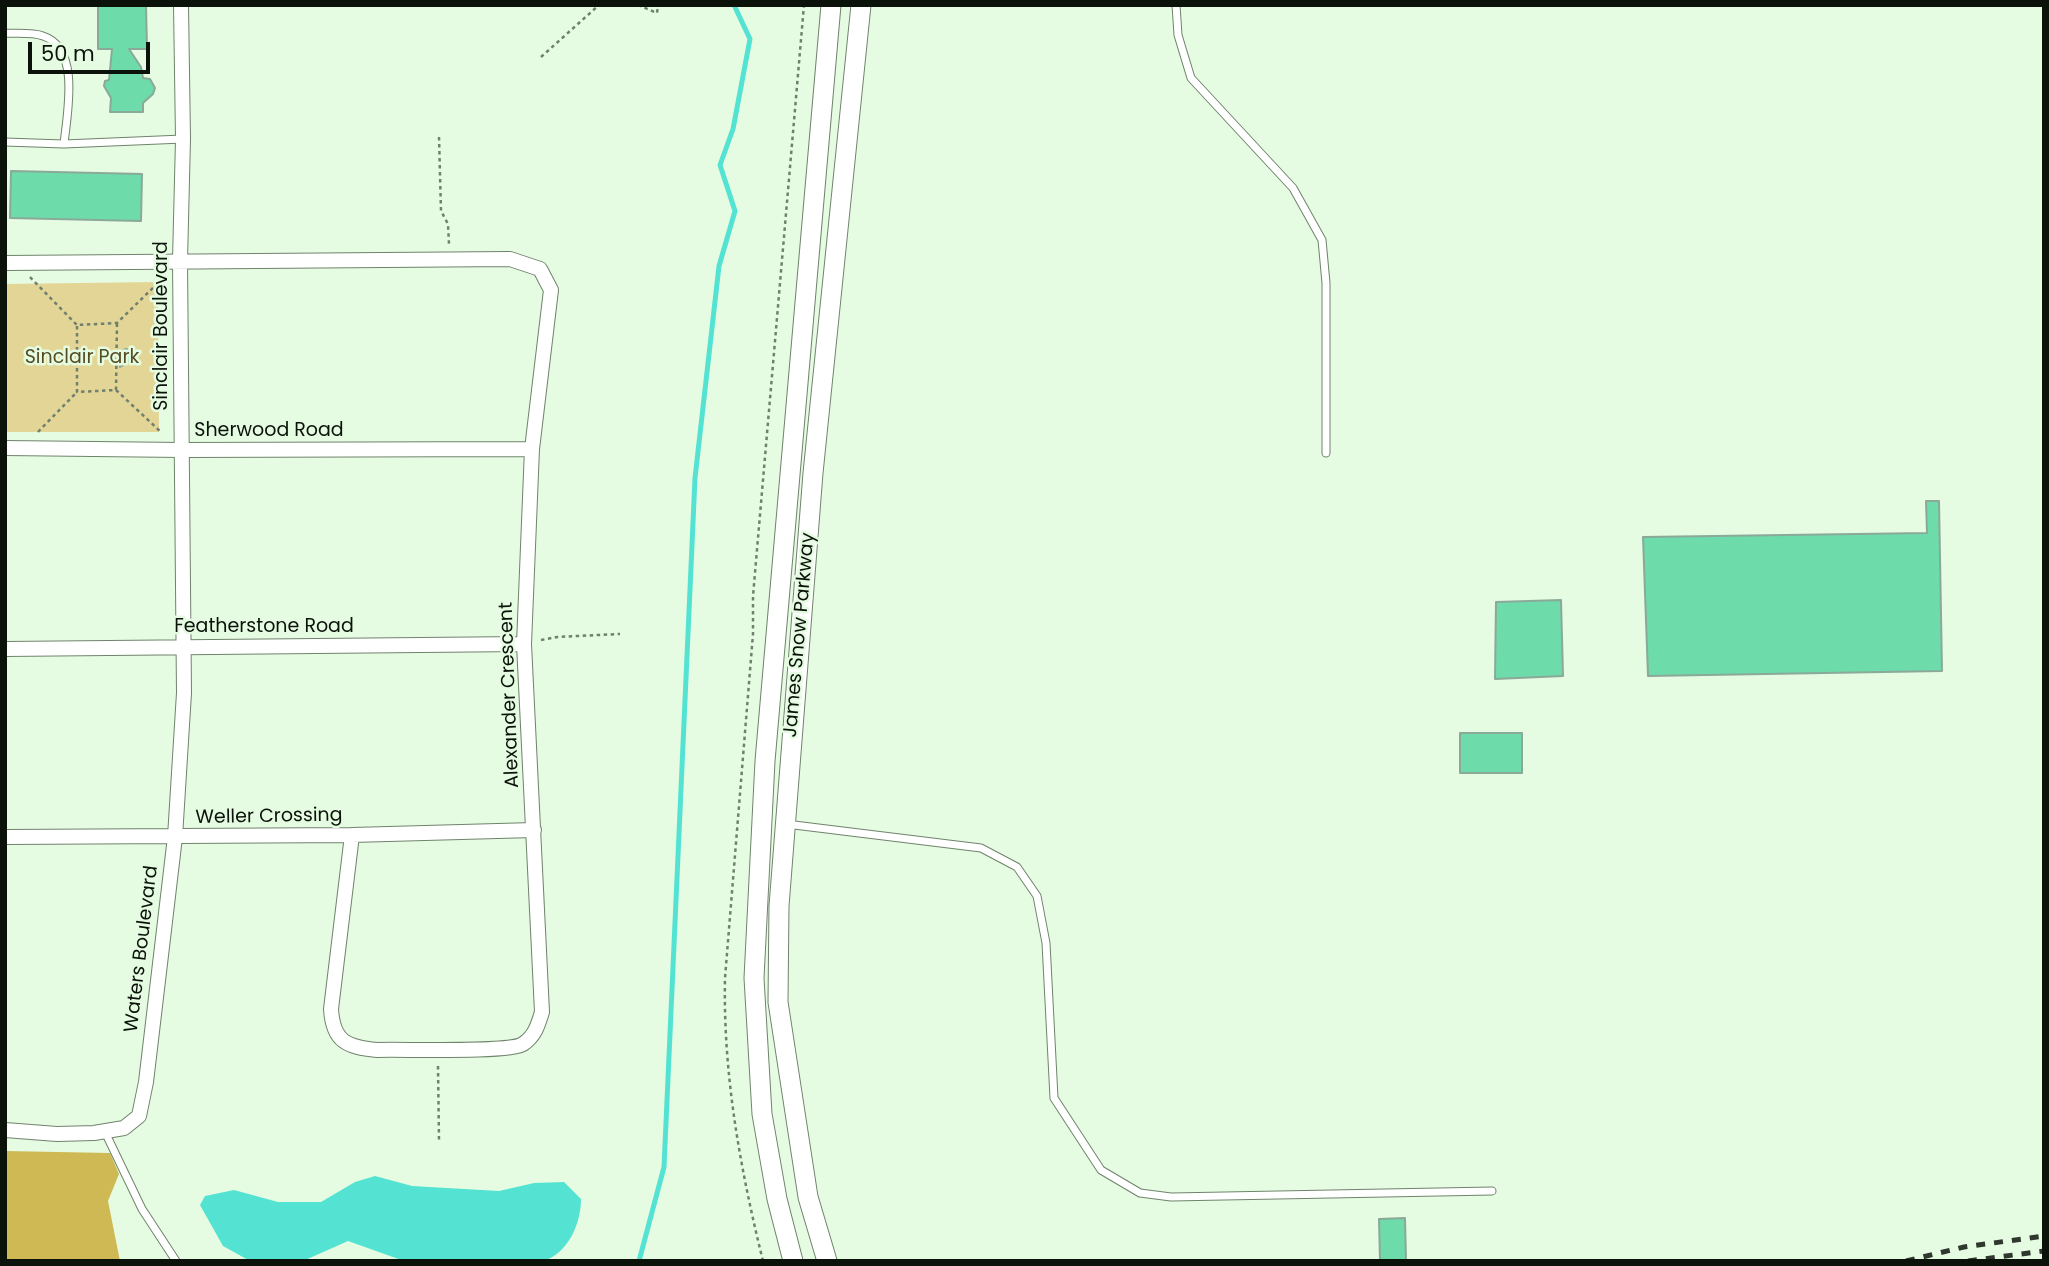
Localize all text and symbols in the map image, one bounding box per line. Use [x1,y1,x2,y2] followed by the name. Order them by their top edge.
[32,28,154,72] scale bar
[41,39,95,68] text: 50 m
[151,241,173,411] street label: Sinclair Boulevard
[25,347,139,369] park label: Sinclair Park
[194,420,344,442] street label: Sherwood Road
[780,532,820,738] street label: James Snow Parkway
[495,602,525,788] street label: Alexander Crescent
[174,616,354,638] street label: Featherstone Road
[195,804,343,830] street label: Weller Crossing
[120,864,164,1034] street label: Waters Boulevard

